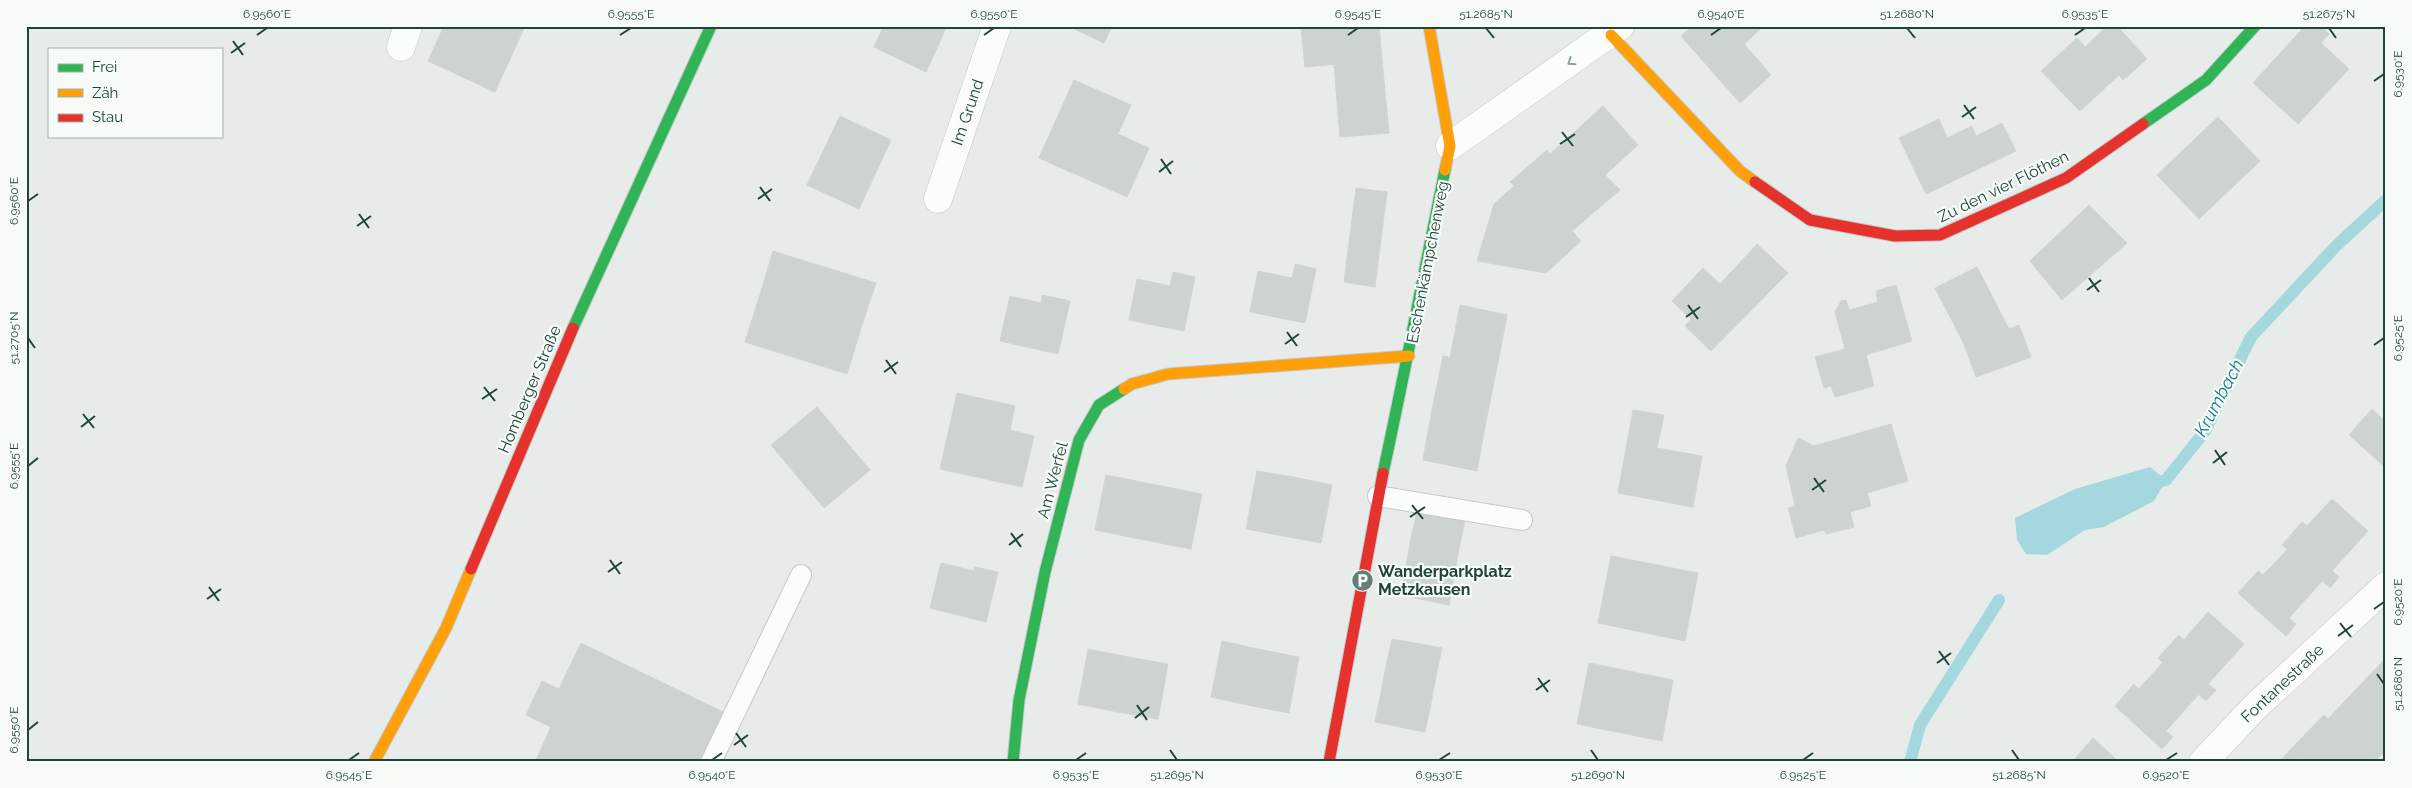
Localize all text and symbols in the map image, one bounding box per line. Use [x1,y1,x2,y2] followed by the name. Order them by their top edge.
[243,7,291,21] text: 6.9560°E
[608,7,654,21] text: 6.9555°E
[970,7,1018,21] text: 6.9550°E
[1335,7,1381,21] text: 6.9545°E
[1459,7,1513,21] text: 51.2685°N
[1697,7,1745,21] text: 6.9540°E
[1880,7,1934,21] text: 51.2680°N
[2062,7,2108,21] text: 6.9535°E
[2303,7,2355,21] text: 51.2675°N
[48,48,222,138] legend
[2391,50,2405,98] text: 6.9530°E
[1567,56,1577,65] one-way arrow
[92,58,117,76] text: Frei
[947,77,988,148] street label: Im Grund
[92,84,118,102] text: Zäh
[92,108,123,126] text: Stau
[1935,147,2072,226] street label: Zu den vier Flöthen
[7,177,21,225] text: 6.9560°E
[1402,179,1453,345] street label: Eschenkämpchenweg
[7,312,21,364] text: 51.2705°N
[2391,315,2405,361] text: 6.9525°E
[494,323,565,456] street label: Homberger Straße
[2190,356,2248,440] water label: Krumbach
[1033,439,1072,521] street label: Am Werfel
[7,443,21,489] text: 6.9555°E
[1378,562,1512,599] place label: Wanderparkplatz Metzkausen
[1350,568,1374,592] parking icon: Wanderparkplatz Metzkausen
[2391,579,2405,625] text: 6.9520°E
[2237,640,2328,726] street label: Fontanestraße
[2391,657,2405,711] text: 51.2680°N
[7,706,21,754] text: 6.9550°E
[326,768,372,782] text: 6.9545°E
[688,768,736,782] text: 6.9540°E
[1053,768,1099,782] text: 6.9535°E
[1150,768,1204,782] text: 51.2695°N
[1415,768,1463,782] text: 6.9530°E
[1571,768,1625,782] text: 51.2690°N
[1780,768,1826,782] text: 6.9525°E
[1992,768,2046,782] text: 51.2685°N
[2143,768,2189,782] text: 6.9520°E

